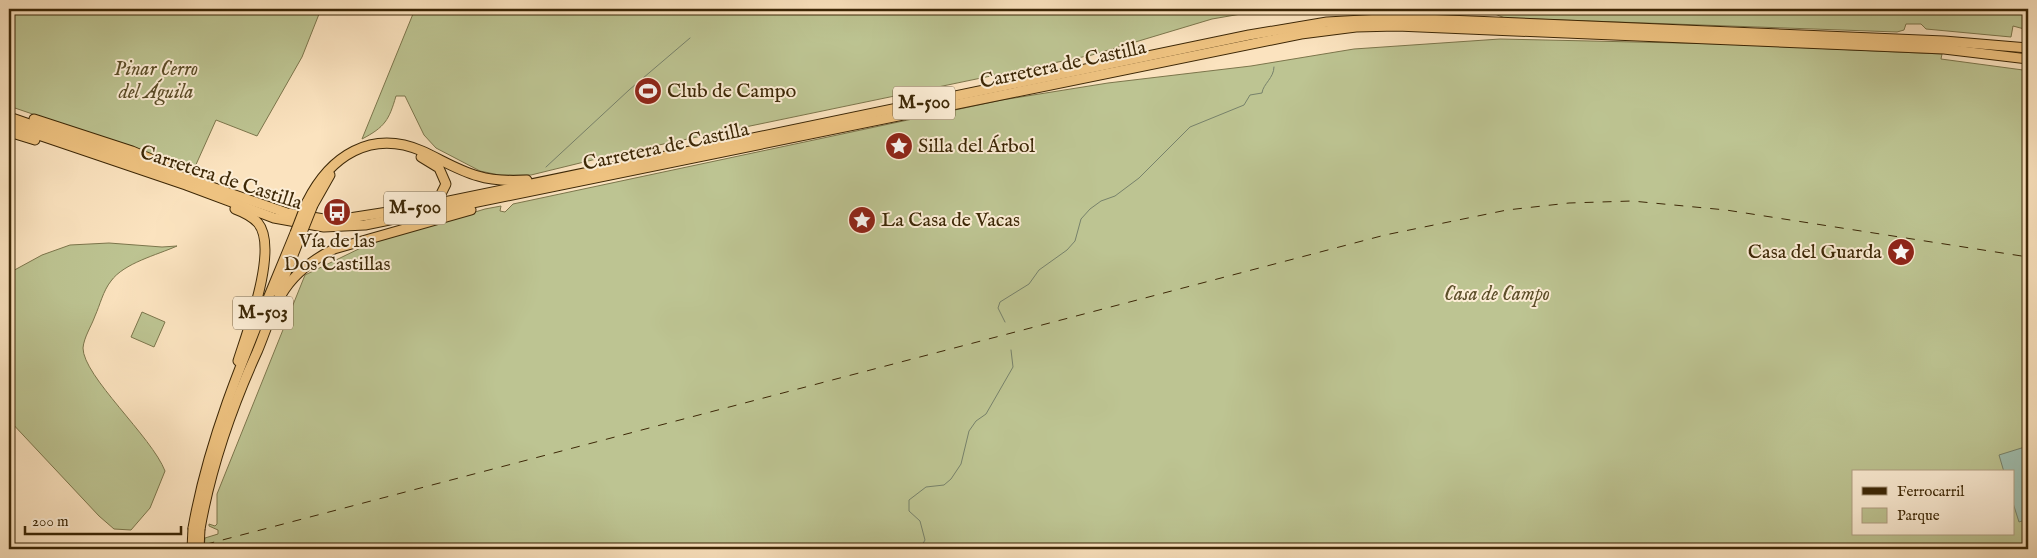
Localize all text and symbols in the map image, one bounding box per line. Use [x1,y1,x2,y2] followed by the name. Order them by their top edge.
[978,35,1149,95] street label: Carretera de Castilla
[114,57,198,106] park label: Pinar Cerro del Águila
[633,76,663,106] sports icon: Club de Campo
[667,79,797,104] place label: Club de Campo
[893,86,955,120] road number: M-500
[581,117,752,177] street label: Carretera de Castilla
[884,131,914,161] place icon: Silla del Árbol
[918,134,1036,159] place label: Silla del Árbol
[137,140,306,216] street label: Carretera de Castilla
[384,192,446,224] road number: M-500
[322,197,352,227] bus stop icon: Vía de las Dos Castillas
[847,205,877,235] place icon: La Casa de Vacas
[881,208,1020,233] place label: La Casa de Vacas
[283,229,391,277] place label: Vía de las Dos Castillas
[1886,237,1916,267] place icon: Casa del Guarda
[1748,240,1882,265] place label: Casa del Guarda
[1444,282,1550,307] park label: Casa de Campo
[233,296,293,330] road number: M-503
[1852,470,2014,536] legend
[1897,482,1965,501] text: Ferrocarril
[25,503,181,535] scale bar
[1897,506,1940,525] text: Parque
[32,512,69,531] text: 200 m

